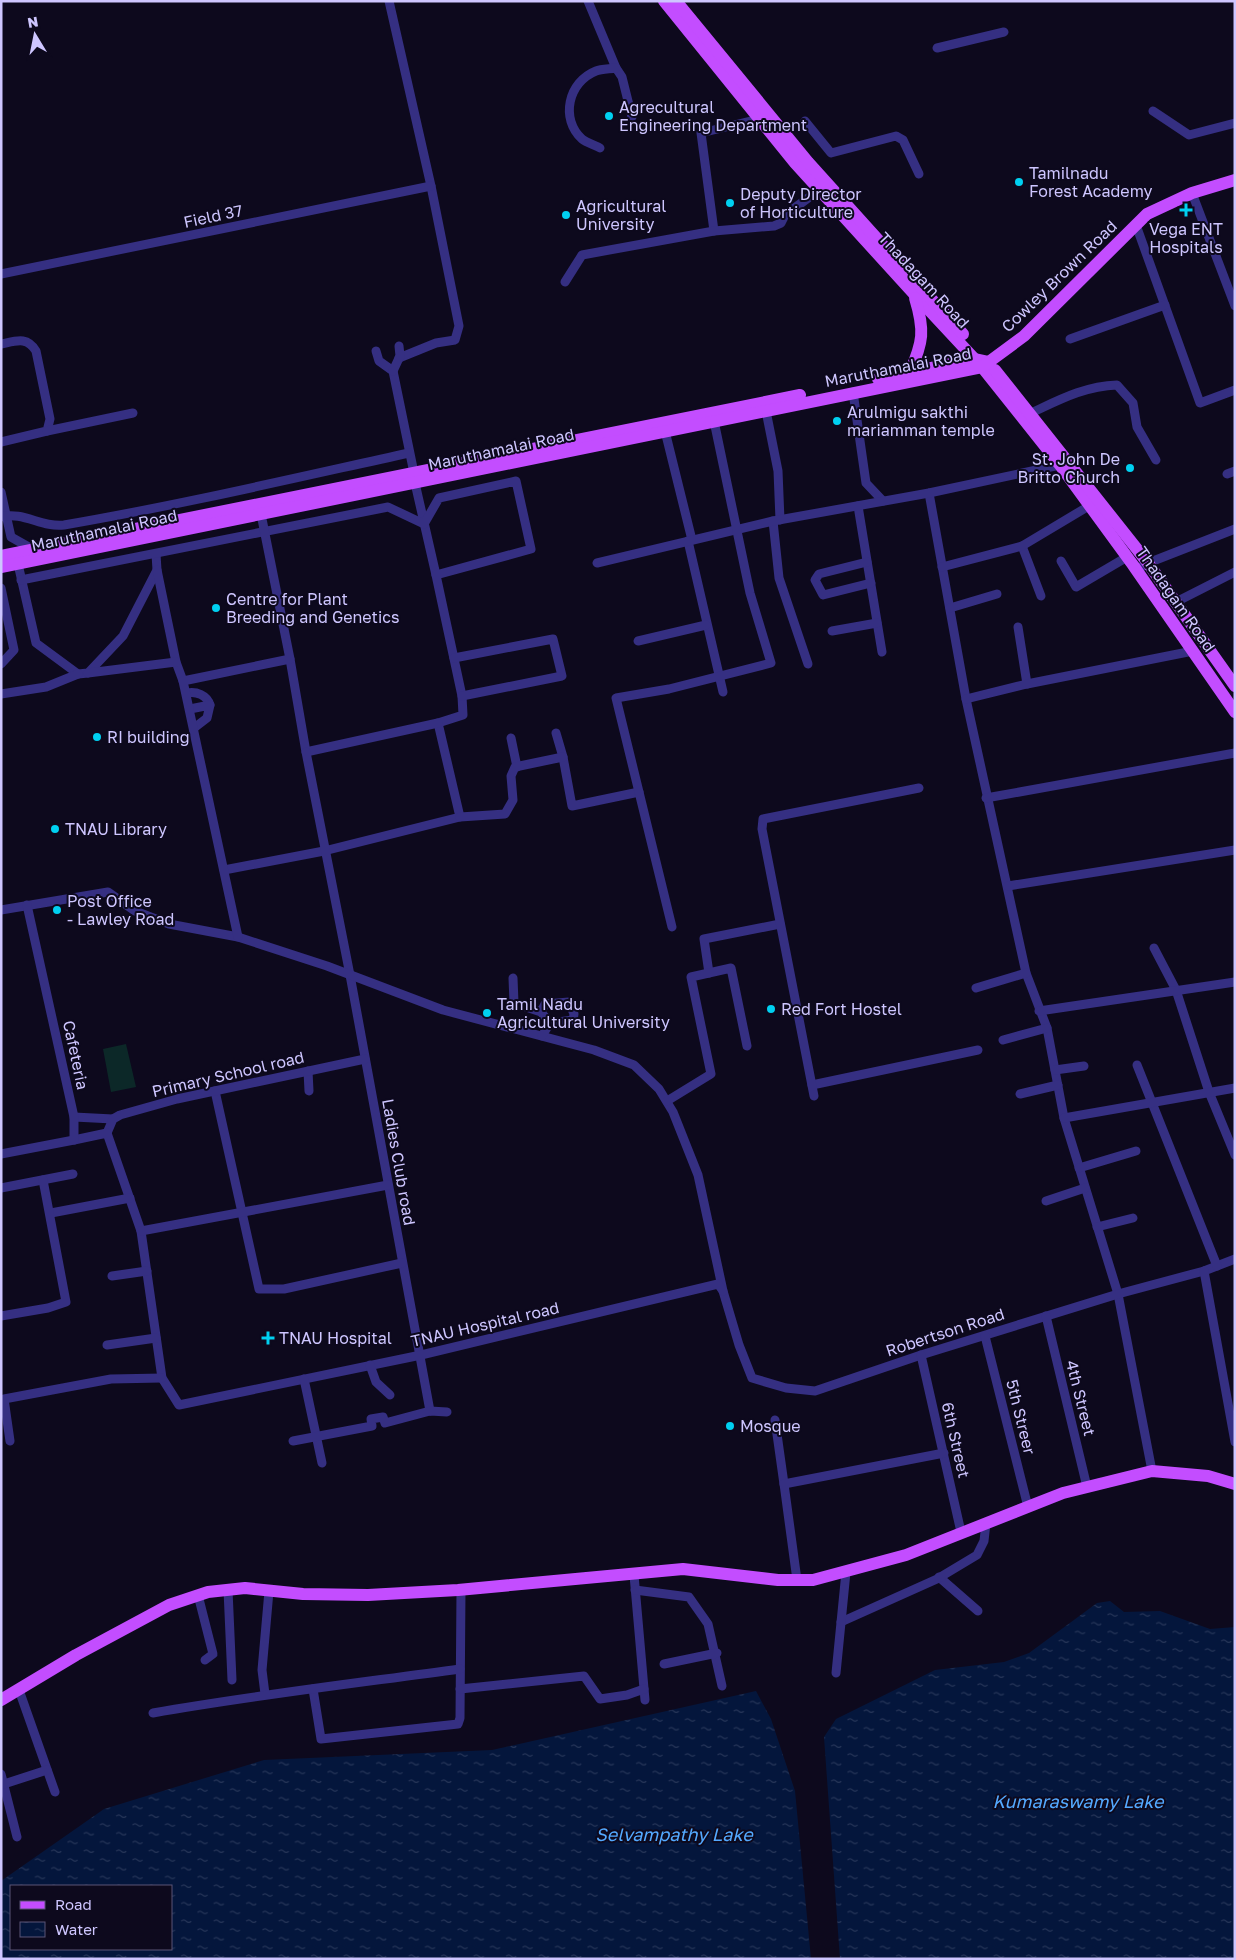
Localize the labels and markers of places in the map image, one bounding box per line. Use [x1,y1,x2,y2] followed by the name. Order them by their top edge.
[619,97,807,135] place label: Agrecultural Engineering Department
[603,110,615,122] marker: Agrecultural Engineering Department
[1029,163,1152,201] place label: Tamilnadu Forest Academy
[1013,176,1025,188] marker: Tamilnadu Forest Academy
[740,184,862,222] place label: Deputy Director of Horticulture
[576,196,666,234] place label: Agricultural University
[724,197,736,209] marker: Deputy Director of Horticulture
[1179,203,1193,217] marker: Vega ENT Hospitals
[560,209,572,221] marker: Agricultural University
[1149,219,1223,257] place label: Vega ENT Hospitals
[847,402,995,440] place label: Arulmigu sakthi mariamman temple
[831,415,843,427] marker: Arulmigu sakthi mariamman temple
[1017,449,1120,487] place label: St. John De Britto Church
[1124,462,1136,474] marker: St. John De Britto Church
[226,589,399,627] place label: Centre for Plant Breeding and Genetics
[210,602,222,614] marker: Centre for Plant Breeding and Genetics
[107,727,189,747] place label: RI building
[91,731,103,743] marker: RI building
[65,819,167,839] place label: TNAU Library
[49,823,61,835] marker: TNAU Library
[67,891,174,929] place label: Post Office - Lawley Road
[51,904,63,916] marker: Post Office - Lawley Road
[497,994,670,1032] place label: Tamil Nadu Agricultural University
[781,999,902,1019] place label: Red Fort Hostel
[765,1003,777,1015] marker: Red Fort Hostel
[481,1007,493,1019] marker: Tamil Nadu Agricultural University
[279,1328,392,1348] place label: TNAU Hospital
[261,1331,275,1345] marker: TNAU Hospital
[740,1416,801,1436] place label: Mosque
[724,1420,736,1432] marker: Mosque

